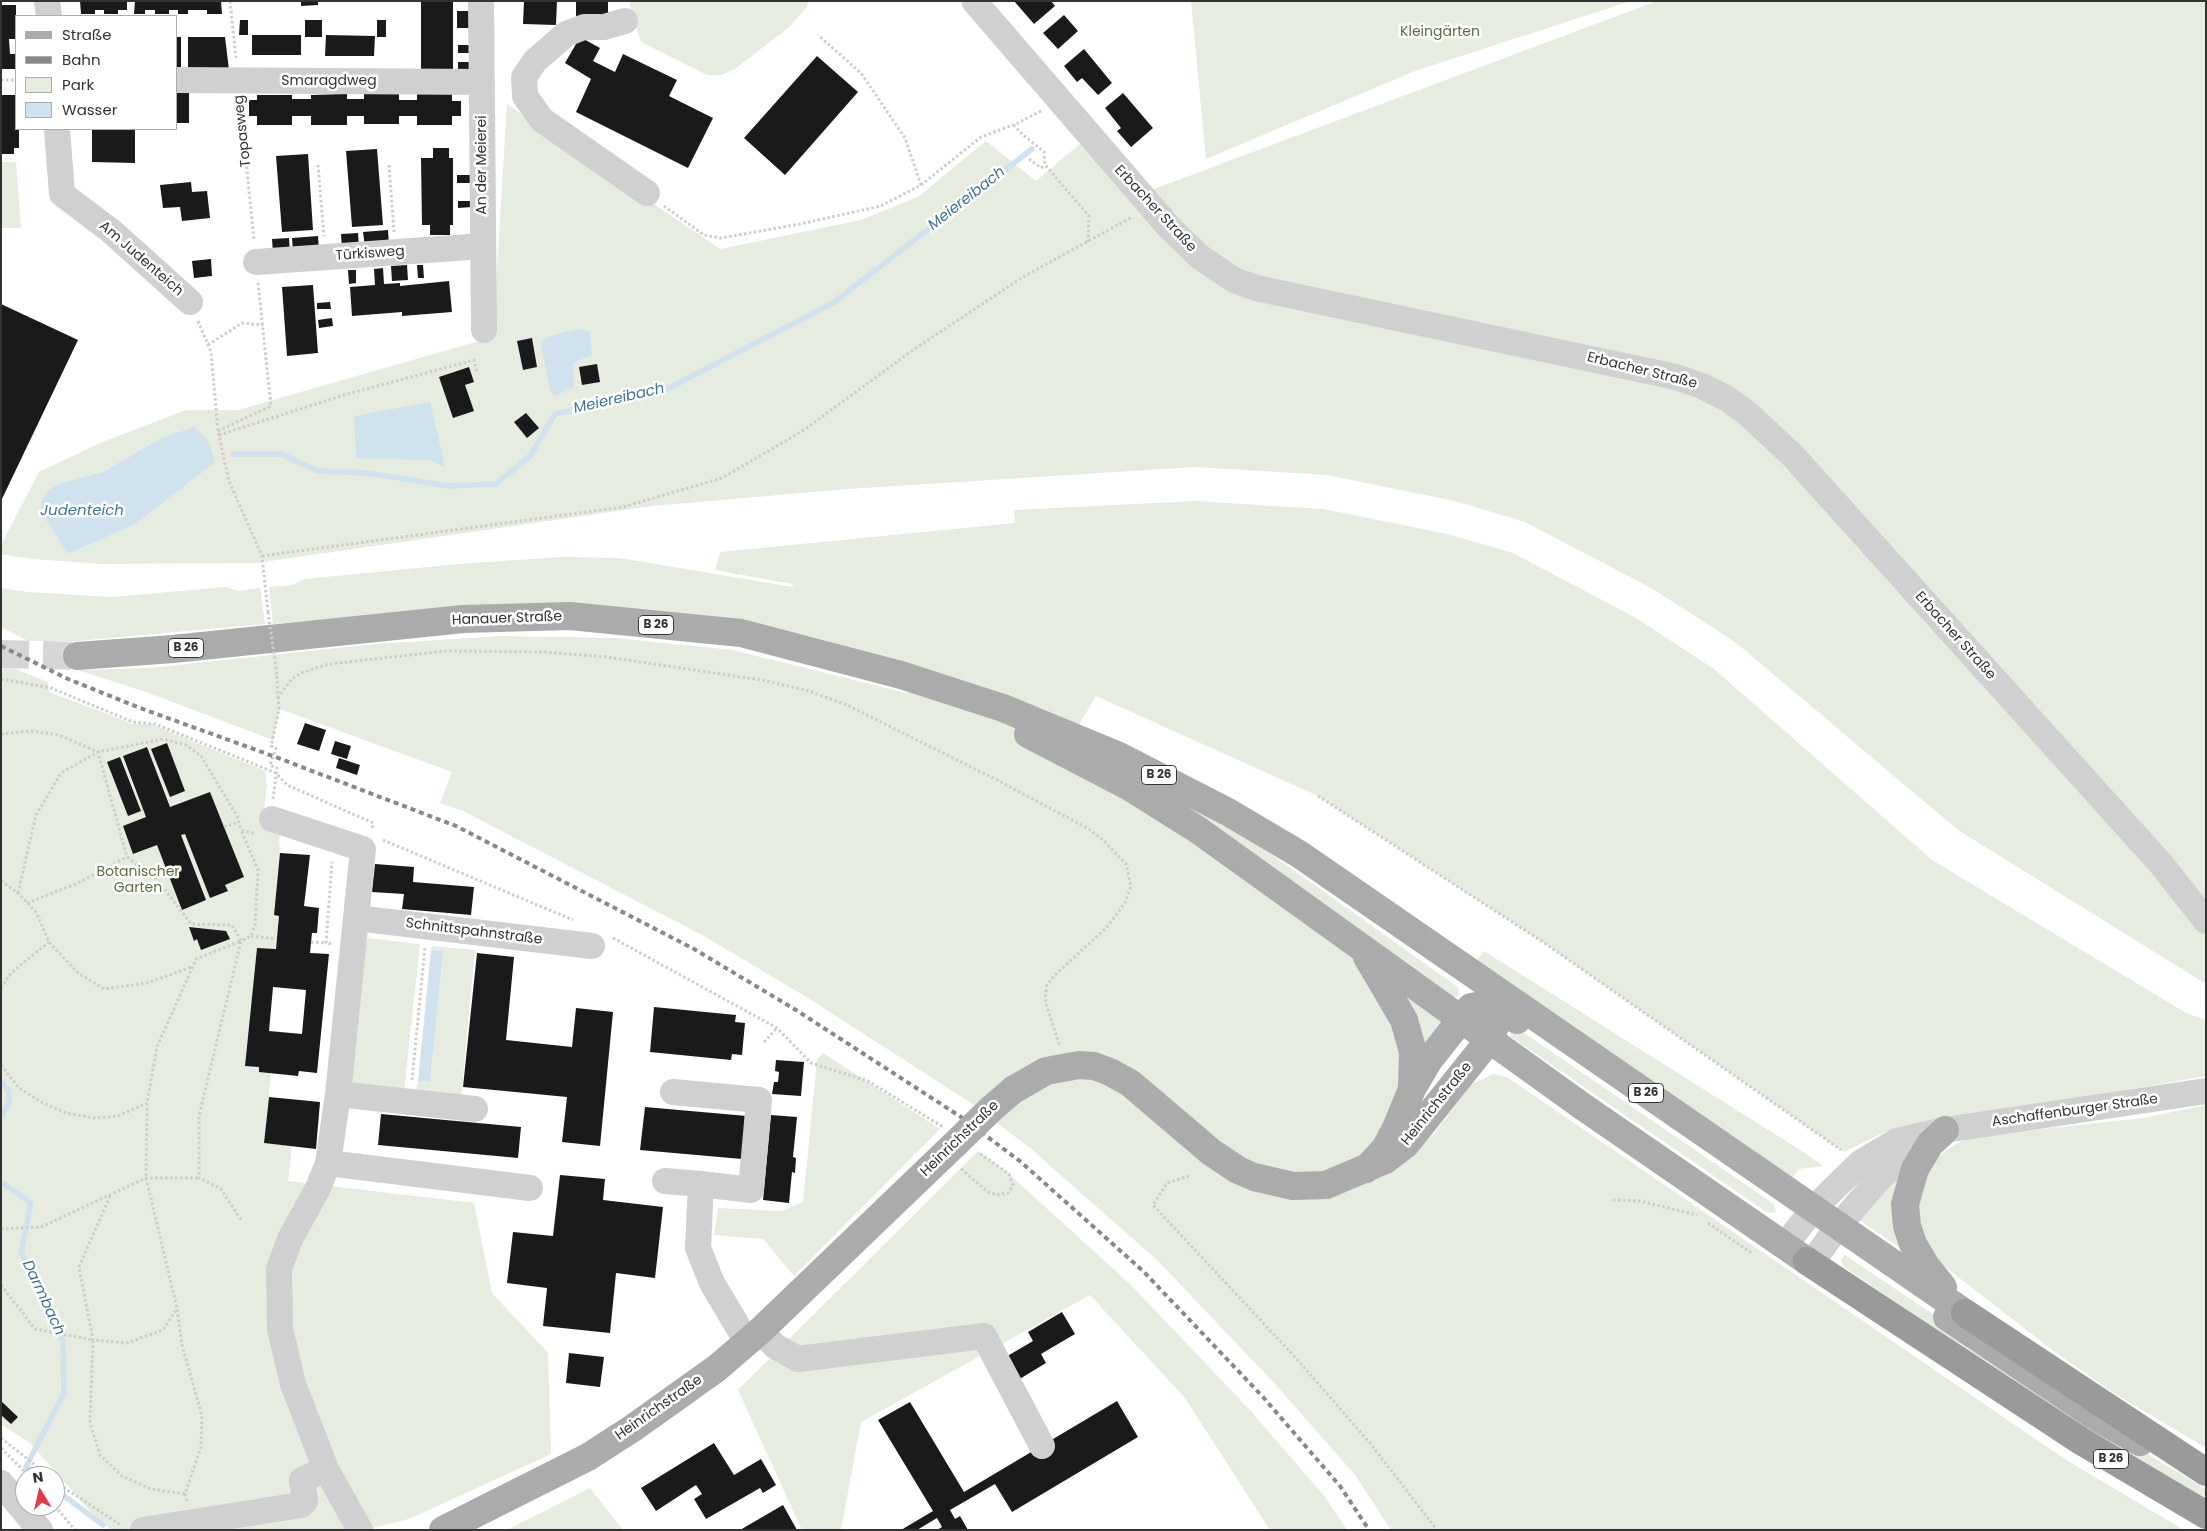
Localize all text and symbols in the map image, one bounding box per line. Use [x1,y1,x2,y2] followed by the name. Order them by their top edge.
[15,15,178,130] legend
[62,24,112,45] text: Straße
[1400,24,1480,40] park label: Kleingärten
[62,49,101,70] text: Bahn
[281,73,377,89] street label: Smaragdweg
[62,74,94,95] text: Park
[231,94,255,168] street label: Topasweg
[62,99,117,120] text: Wasser
[474,115,490,215] street label: An der Meierei
[1110,162,1200,256] street label: Erbacher Straße
[925,163,1009,235] water label: Meiereibach
[96,218,186,300] street label: Am Judenteich
[335,243,405,265] street label: Türkisweg
[1585,349,1699,393] street label: Erbacher Straße
[572,380,666,418] water label: Meiereibach
[40,502,124,520] water label: Judenteich
[1911,589,1999,683] street label: Erbacher Straße
[452,609,562,629] street label: Hanauer Straße
[638,616,674,634] road number: B 26
[168,638,204,658] road number: B 26
[1142,766,1176,784] road number: B 26
[96,864,180,896] park label: Botanischer Garten
[405,915,543,949] street label: Schnittspahnstraße
[1398,1059,1476,1149] street label: Heinrichstraße
[1628,1084,1664,1102] road number: B 26
[1991,1091,2159,1131] street label: Aschaffenburger Straße
[917,1097,1003,1181] street label: Heinrichstraße
[18,1258,68,1338] water label: Darmbach
[612,1372,706,1444] street label: Heinrichstraße
[2094,1450,2128,1468] road number: B 26
[15,1466,65,1516] north arrow
[31,1466,45,1488] text: N

